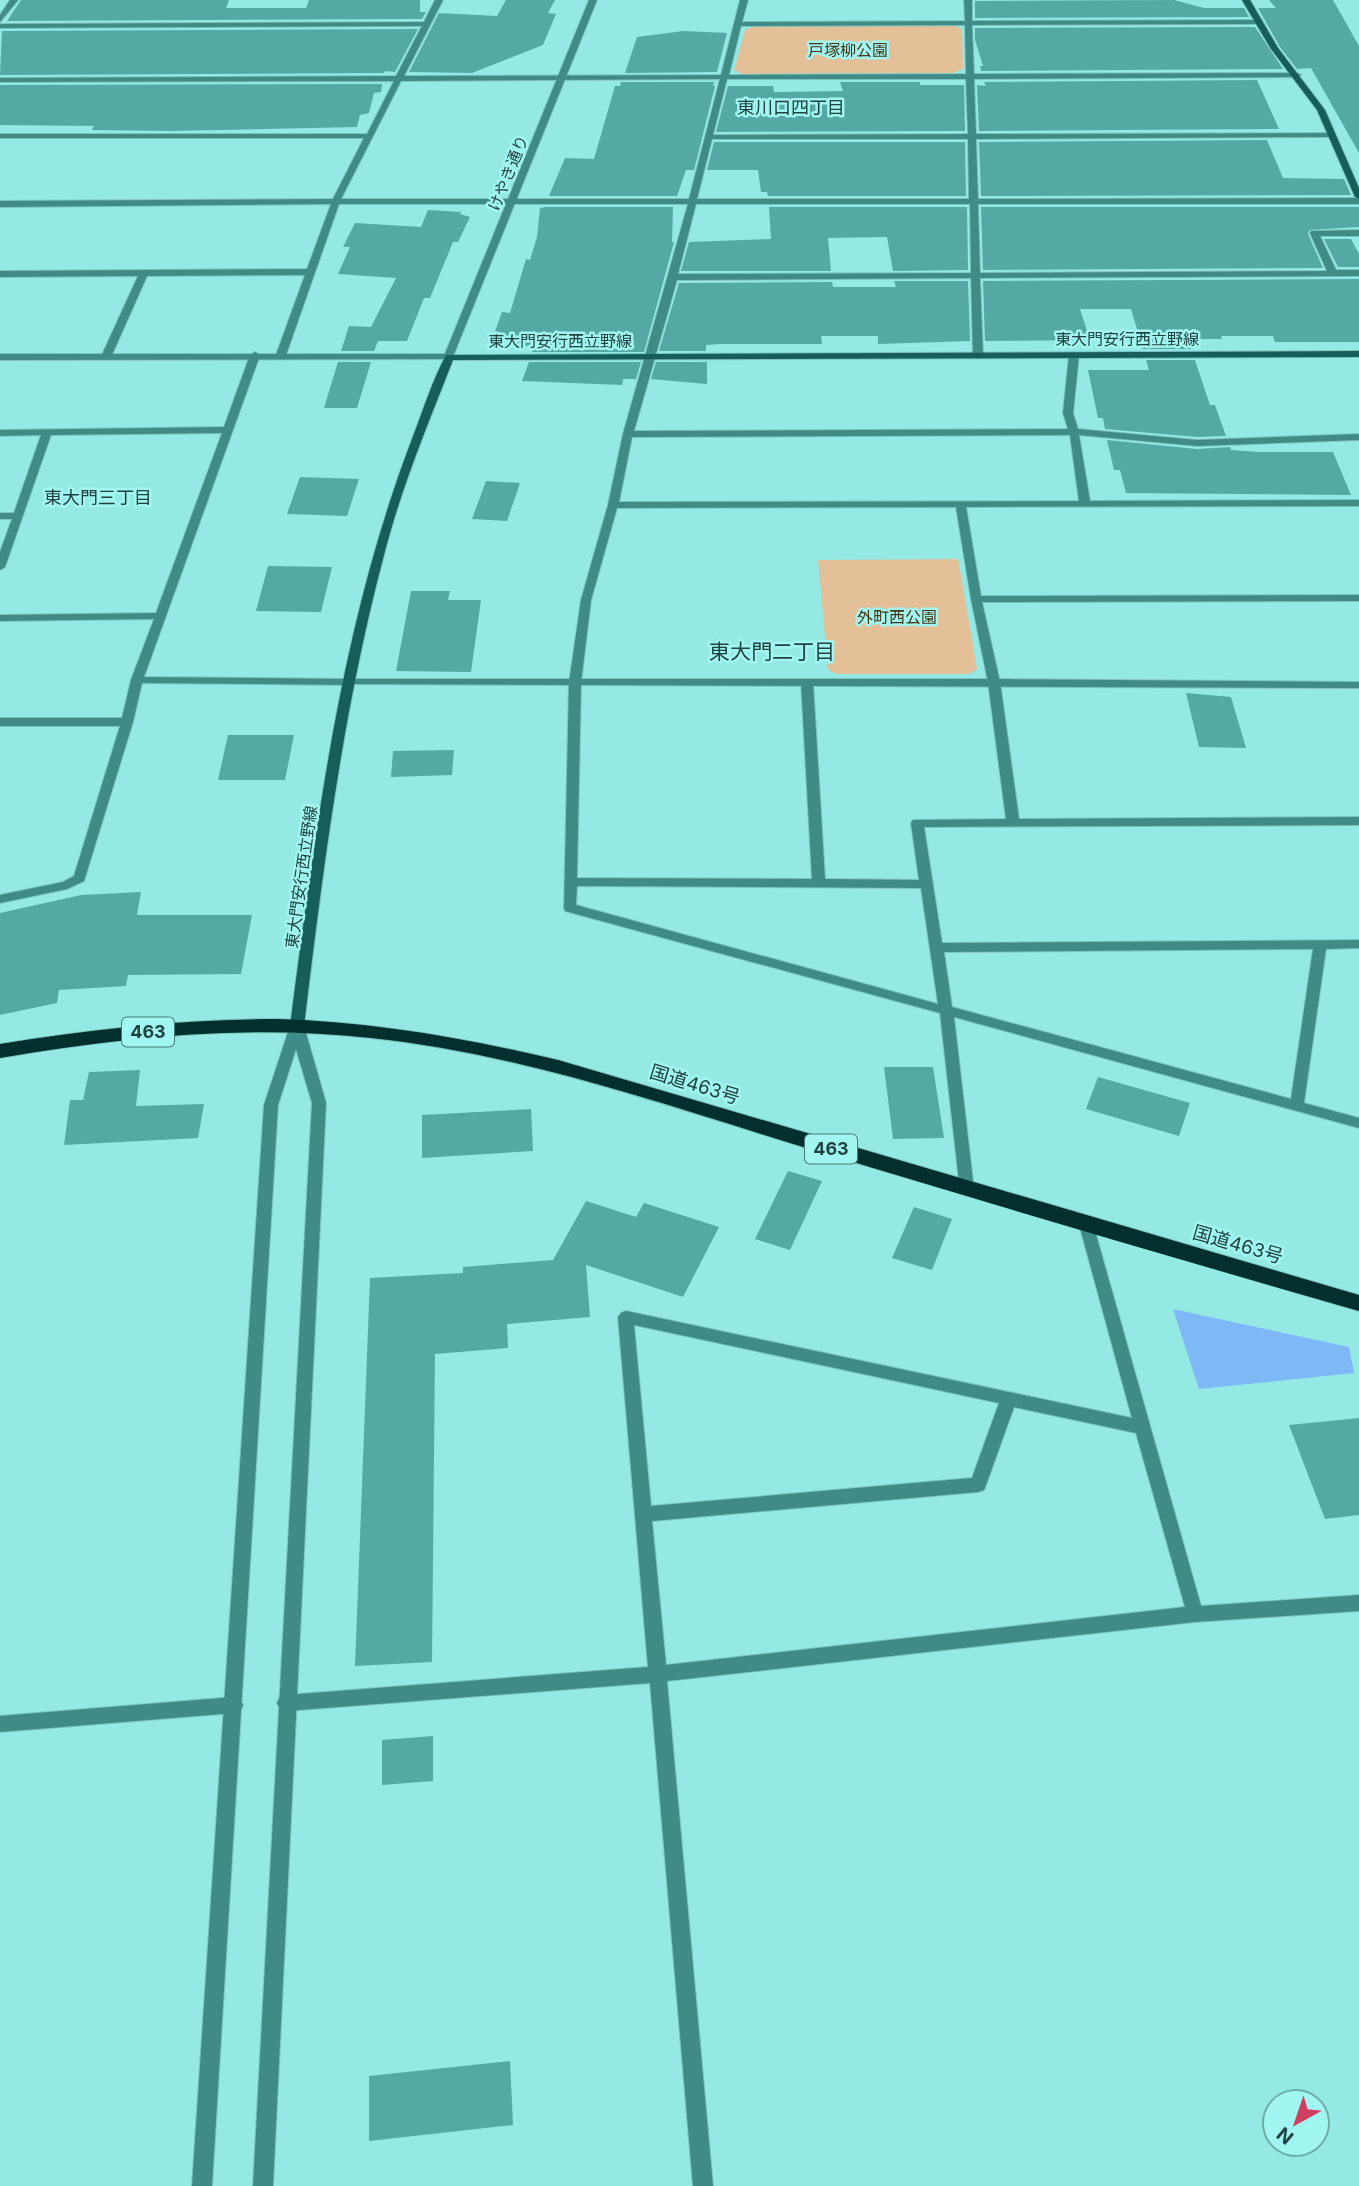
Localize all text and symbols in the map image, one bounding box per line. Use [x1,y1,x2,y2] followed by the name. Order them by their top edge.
[808,40,888,60] park label: 戸塚柳公園
[737,97,845,118] district label: 東川口四丁目
[484,132,532,214] street label: けやき通り
[1055,329,1199,349] street label: 東大門安行西立野線
[488,331,632,351] street label: 東大門安行西立野線
[44,487,152,508] district label: 東大門三丁目
[857,607,937,627] park label: 外町西公園
[709,639,835,664] district label: 東大門二丁目
[281,804,321,950] street label: 東大門安行西立野線
[122,1017,174,1046] road number: 463
[647,1060,743,1109] street label: 国道463号
[805,1134,857,1164] road number: 463
[1190,1221,1286,1268] street label: 国道463号
[1261,2088,1331,2158] north arrow
[1272,2122,1298,2149] text: N

